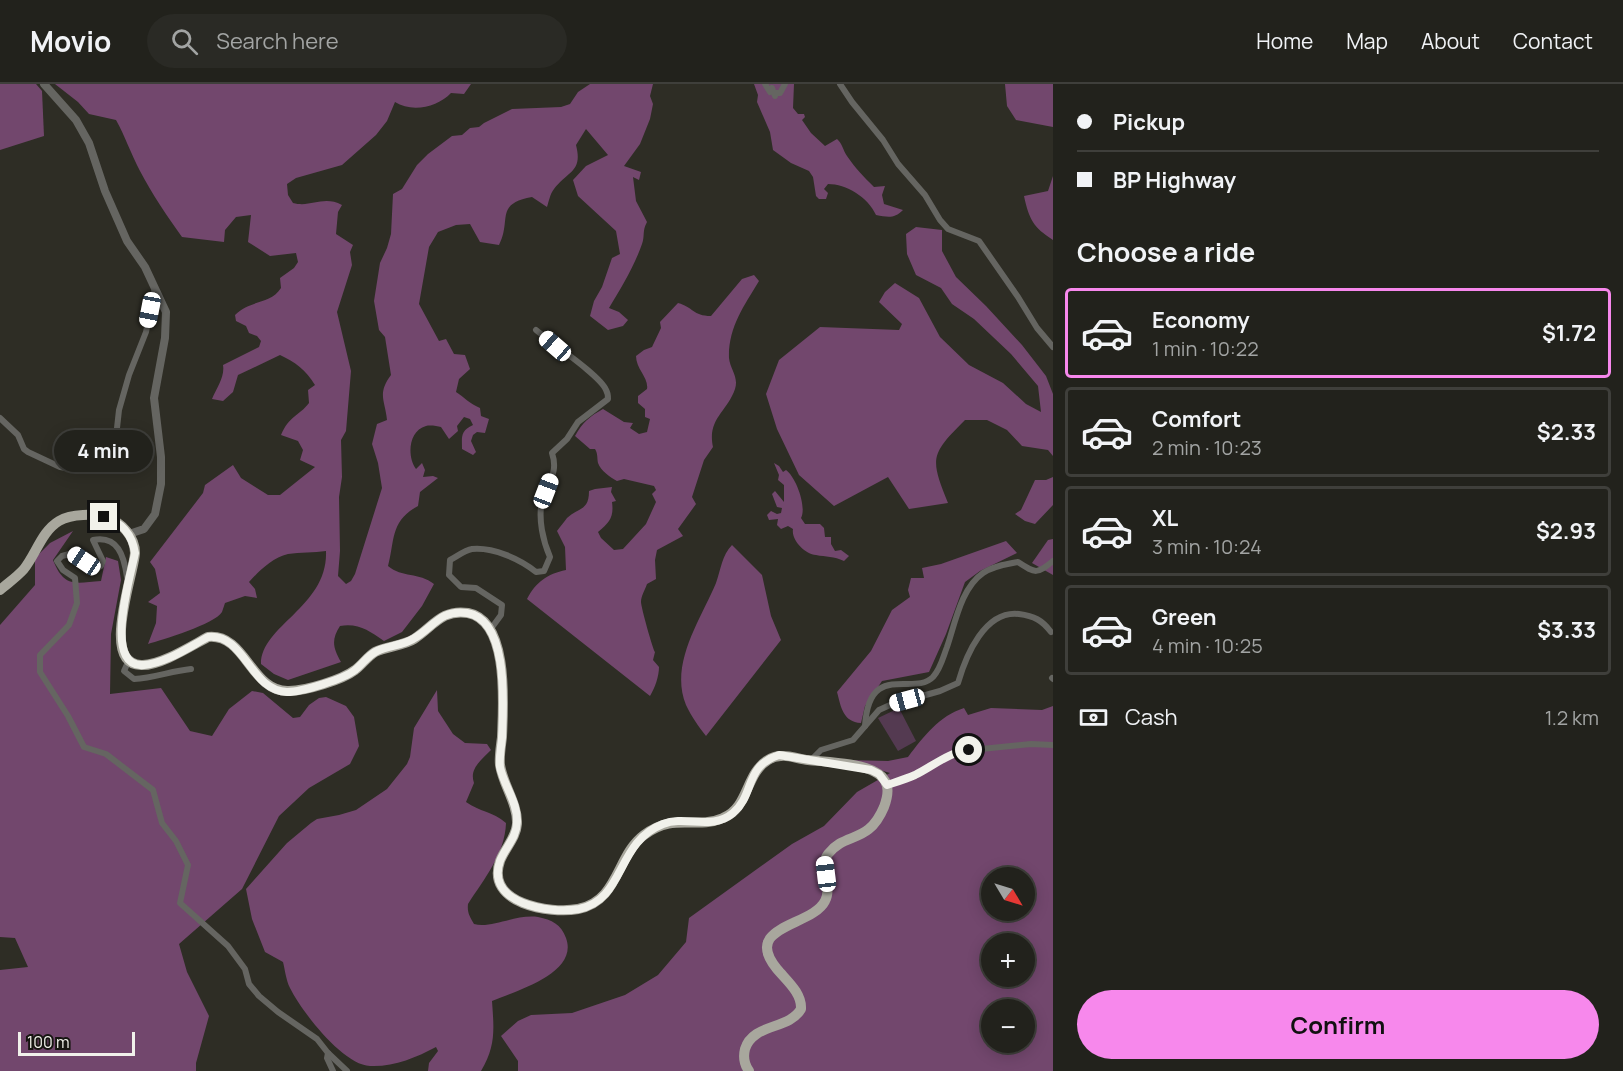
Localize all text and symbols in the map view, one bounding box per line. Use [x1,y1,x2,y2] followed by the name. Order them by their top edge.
[147,14,567,68] search box
[30,22,111,60] text: Movio
[168,25,201,58] icon: search
[216,26,339,56] text: Search here
[1256,27,1313,55] text: Home
[1346,27,1388,55] text: Map
[1421,27,1480,55] text: About
[1513,27,1593,55] text: Contact
[1113,107,1185,137] text: Pickup
[1113,165,1236,195] text: BP Highway
[1077,233,1255,270] text: Choose a ride
[138,291,162,329] car
[1152,305,1250,335] text: Economy
[1080,306,1134,360] icon: car
[1542,318,1596,348] text: $1.72
[536,327,574,365] car
[1152,335,1259,362] text: 1 min · 10:22
[1152,404,1241,434] text: Comfort
[1080,405,1134,459] icon: car
[1537,417,1596,447] text: $2.33
[54,430,154,472] callout: 4 min
[1152,434,1262,461] text: 2 min · 10:23
[77,437,130,464] text: 4 min
[531,471,561,511] car
[90,503,117,530] route end
[1152,503,1178,533] text: XL
[1080,504,1134,558] icon: car
[1536,516,1596,546] text: $2.93
[1152,533,1262,560] text: 3 min · 10:24
[64,543,104,579] car
[1152,602,1217,632] text: Green
[1080,603,1134,657] icon: car
[1537,615,1596,645] text: $3.33
[1152,632,1263,659] text: 4 min · 10:25
[887,687,927,713] car
[1077,701,1110,734] icon: cash
[1125,702,1178,732] text: Cash
[1545,704,1599,731] text: 1.2 km
[955,736,982,763] route start
[815,855,837,893] car
[981,867,1035,921] north arrow
[981,867,1035,1053] map controls
[981,933,1035,987] button: +
[1077,990,1599,1059] button: Confirm
[981,999,1035,1053] button: −
[18,1029,135,1056] scale bar
[27,1031,70,1053] text: 100 m

